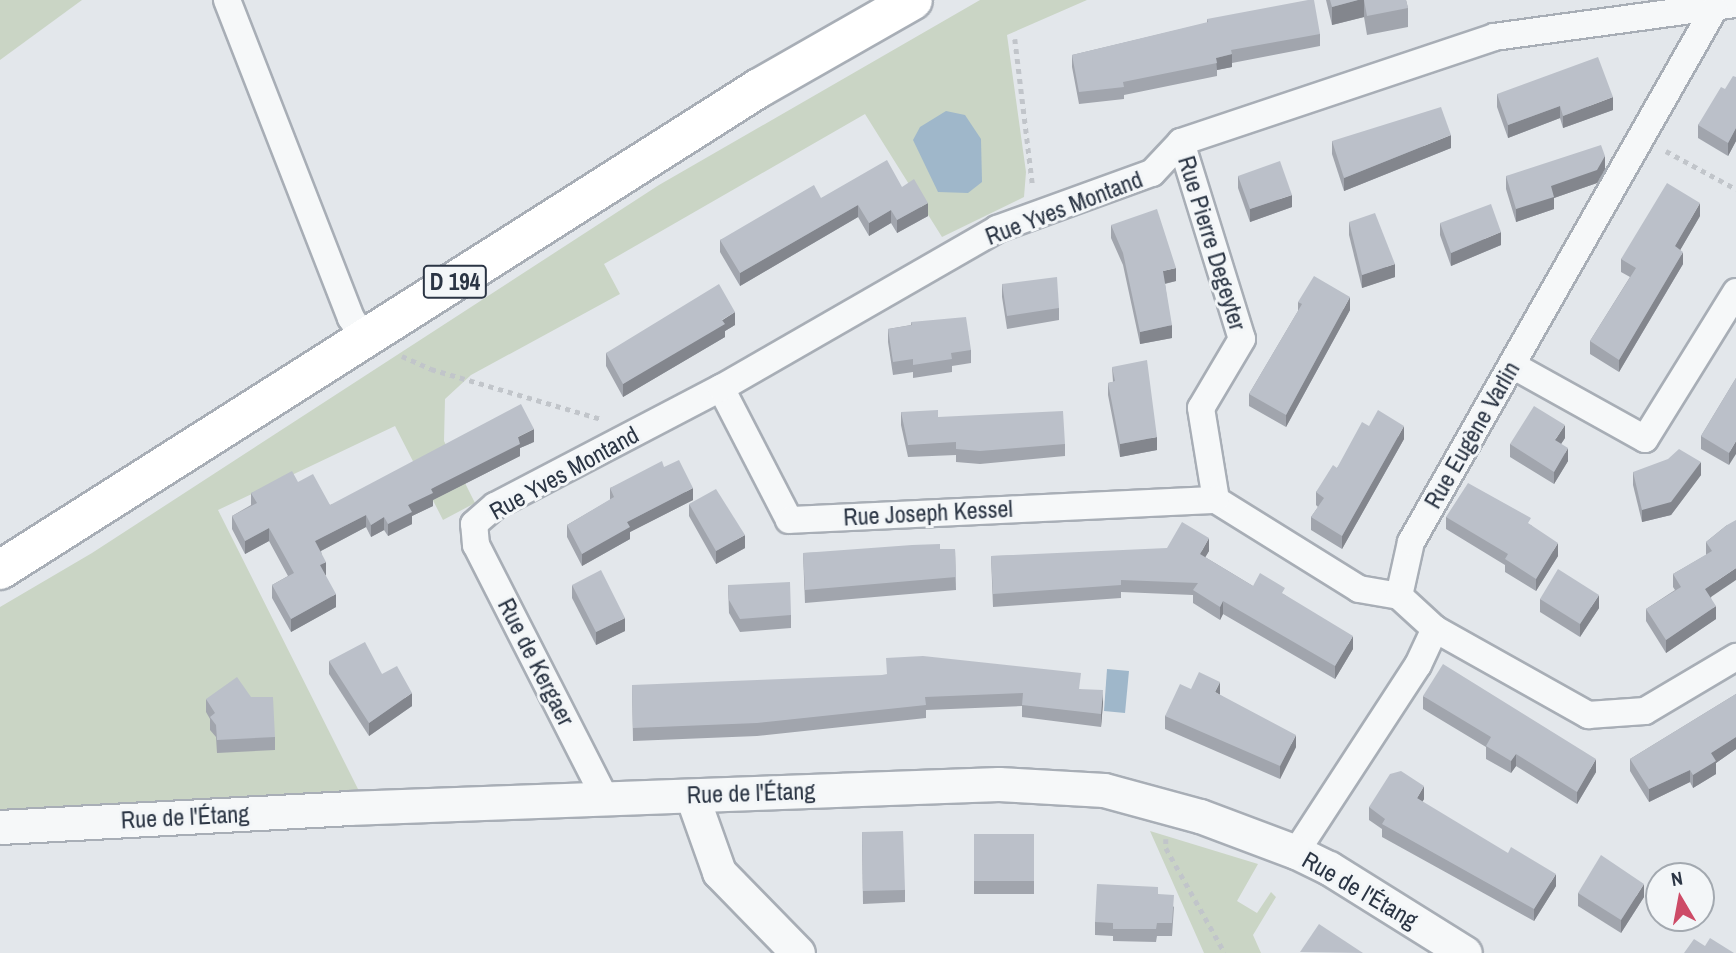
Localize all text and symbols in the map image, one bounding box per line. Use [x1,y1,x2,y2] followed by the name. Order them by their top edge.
[1172,152,1252,334] street label: Rue Pierre Degeyter
[981,165,1147,251] street label: Rue Yves Montand
[422,262,488,302] road number: D 194
[1418,356,1526,514] street label: Rue Eugène Varlin
[484,420,644,526] street label: Rue Yves Montand
[843,494,1013,532] street label: Rue Joseph Kessel
[492,594,580,730] street label: Rue de Kergaer
[686,776,816,810] street label: Rue de l'Étang
[120,799,250,835] street label: Rue de l'Étang
[1297,845,1423,935] street label: Rue de l'Étang
[1645,862,1715,932] north arrow
[1669,865,1684,892] text: N

